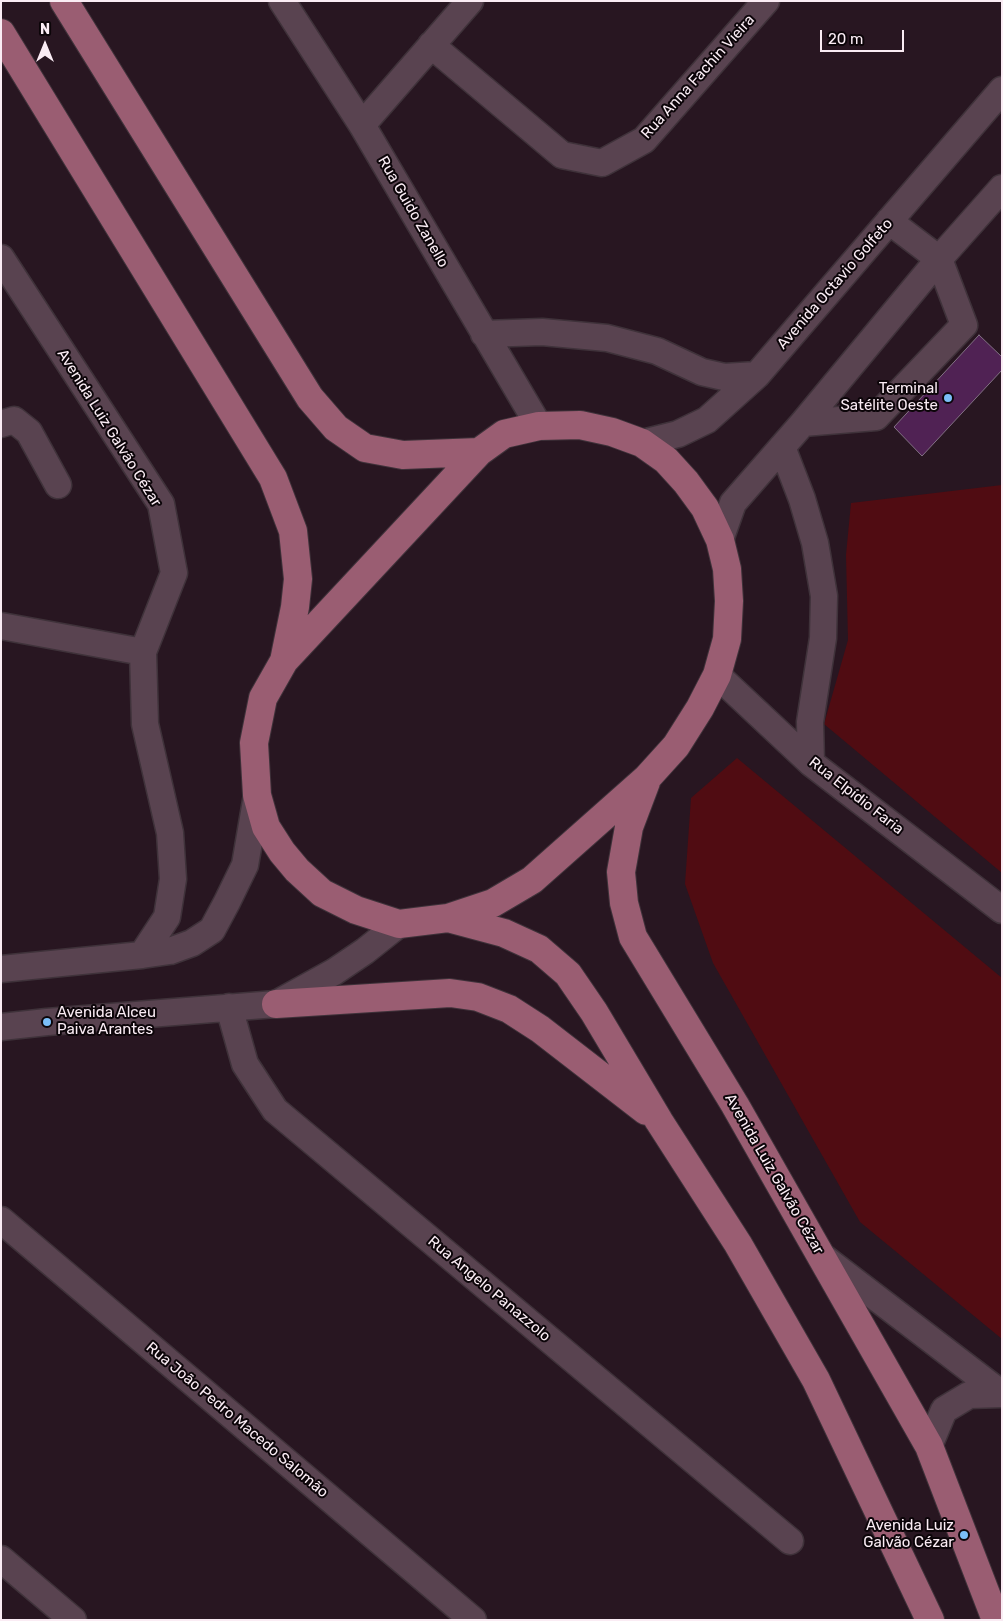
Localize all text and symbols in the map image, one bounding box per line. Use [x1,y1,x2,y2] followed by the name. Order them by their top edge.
[638,11,758,143] street label: Rua Anna Fachin Vieira
[20,20,70,70] north arrow
[823,20,907,52] scale bar
[40,21,50,38] text: N
[828,30,863,48] text: 20 m
[374,153,452,271] street label: Rua Guido Zanello
[773,215,897,353] street label: Avenida Octavio Golfeto
[53,346,165,510] street label: Avenida Luiz Galvão Cézar
[841,380,938,415] place label: Terminal Satélite Oeste
[942,392,954,404] marker: Terminal Satélite Oeste
[805,753,907,839] street label: Rua Elpídio Faria
[57,1004,156,1039] place label: Avenida Alceu Paiva Arantes
[41,1016,53,1028] marker: Avenida Alceu Paiva Arantes
[721,1090,827,1258] street label: Avenida Luiz Galvão Cézar
[424,1232,554,1346] street label: Rua Angelo Panazzolo
[142,1338,332,1502] street label: Rua João Pedro Macedo Salomão
[863,1517,954,1552] place label: Avenida Luiz Galvão Cézar
[958,1529,970,1541] marker: Avenida Luiz Galvão Cézar

